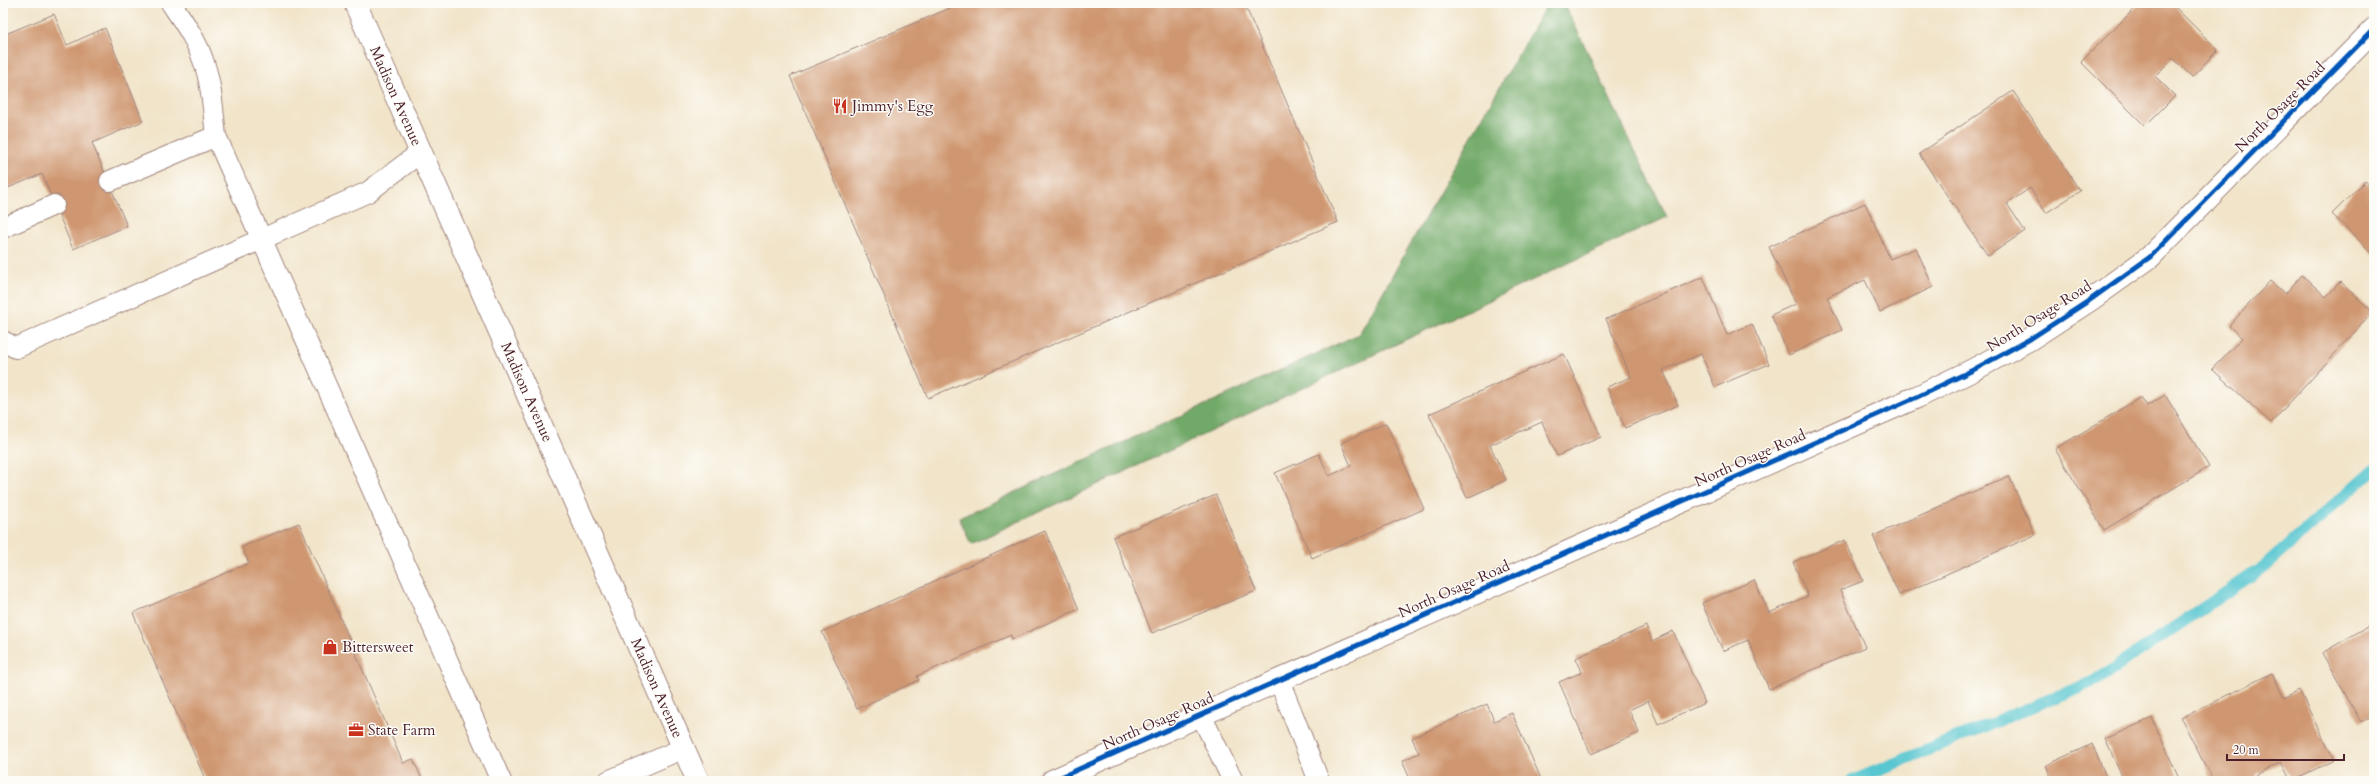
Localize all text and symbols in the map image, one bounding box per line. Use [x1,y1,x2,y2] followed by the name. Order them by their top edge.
[365,43,427,149] street label: Madison Avenue
[2230,57,2330,157] street label: North Osage Road
[850,96,934,116] place label: Jimmy's Egg
[831,97,849,115] restaurant icon: Jimmy's Egg
[1983,276,2095,356] street label: North Osage Road
[496,339,558,445] street label: Madison Avenue
[1691,424,1809,492] street label: North Osage Road
[1395,555,1513,623] street label: North Osage Road
[626,635,688,741] street label: Madison Avenue
[342,637,414,657] place label: Bittersweet
[321,638,339,656] shop icon: Bittersweet
[1099,687,1217,755] street label: North Osage Road
[368,720,436,740] place label: State Farm
[347,721,365,739] office icon: State Farm
[2227,736,2344,762] scale bar
[2233,742,2260,758] text: 20 m

